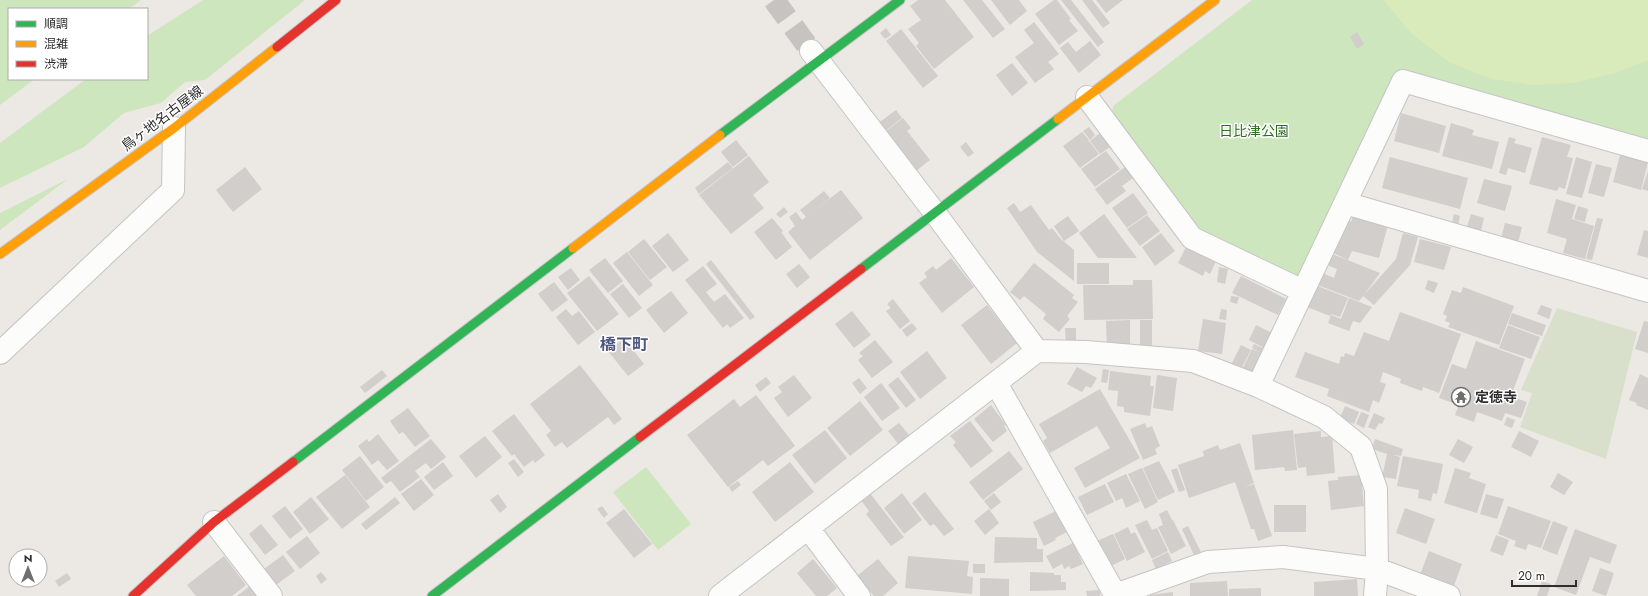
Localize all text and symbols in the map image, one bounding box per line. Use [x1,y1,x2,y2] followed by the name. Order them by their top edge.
[8,8,148,80] legend
[44,15,68,33] text: 順調
[44,35,68,53] text: 混雑
[44,55,68,73] text: 渋滞
[117,81,207,155] street label: 鳥ヶ地名古屋線
[1219,121,1289,141] park label: 日比津公園
[600,333,648,356] district label: 橋下町
[1450,386,1472,408] temple icon: 定徳寺
[1475,387,1517,407] place label: 定徳寺
[8,548,48,588] north arrow
[24,550,32,566] text: N
[1512,562,1576,588] scale bar
[1518,567,1545,585] text: 20 m

